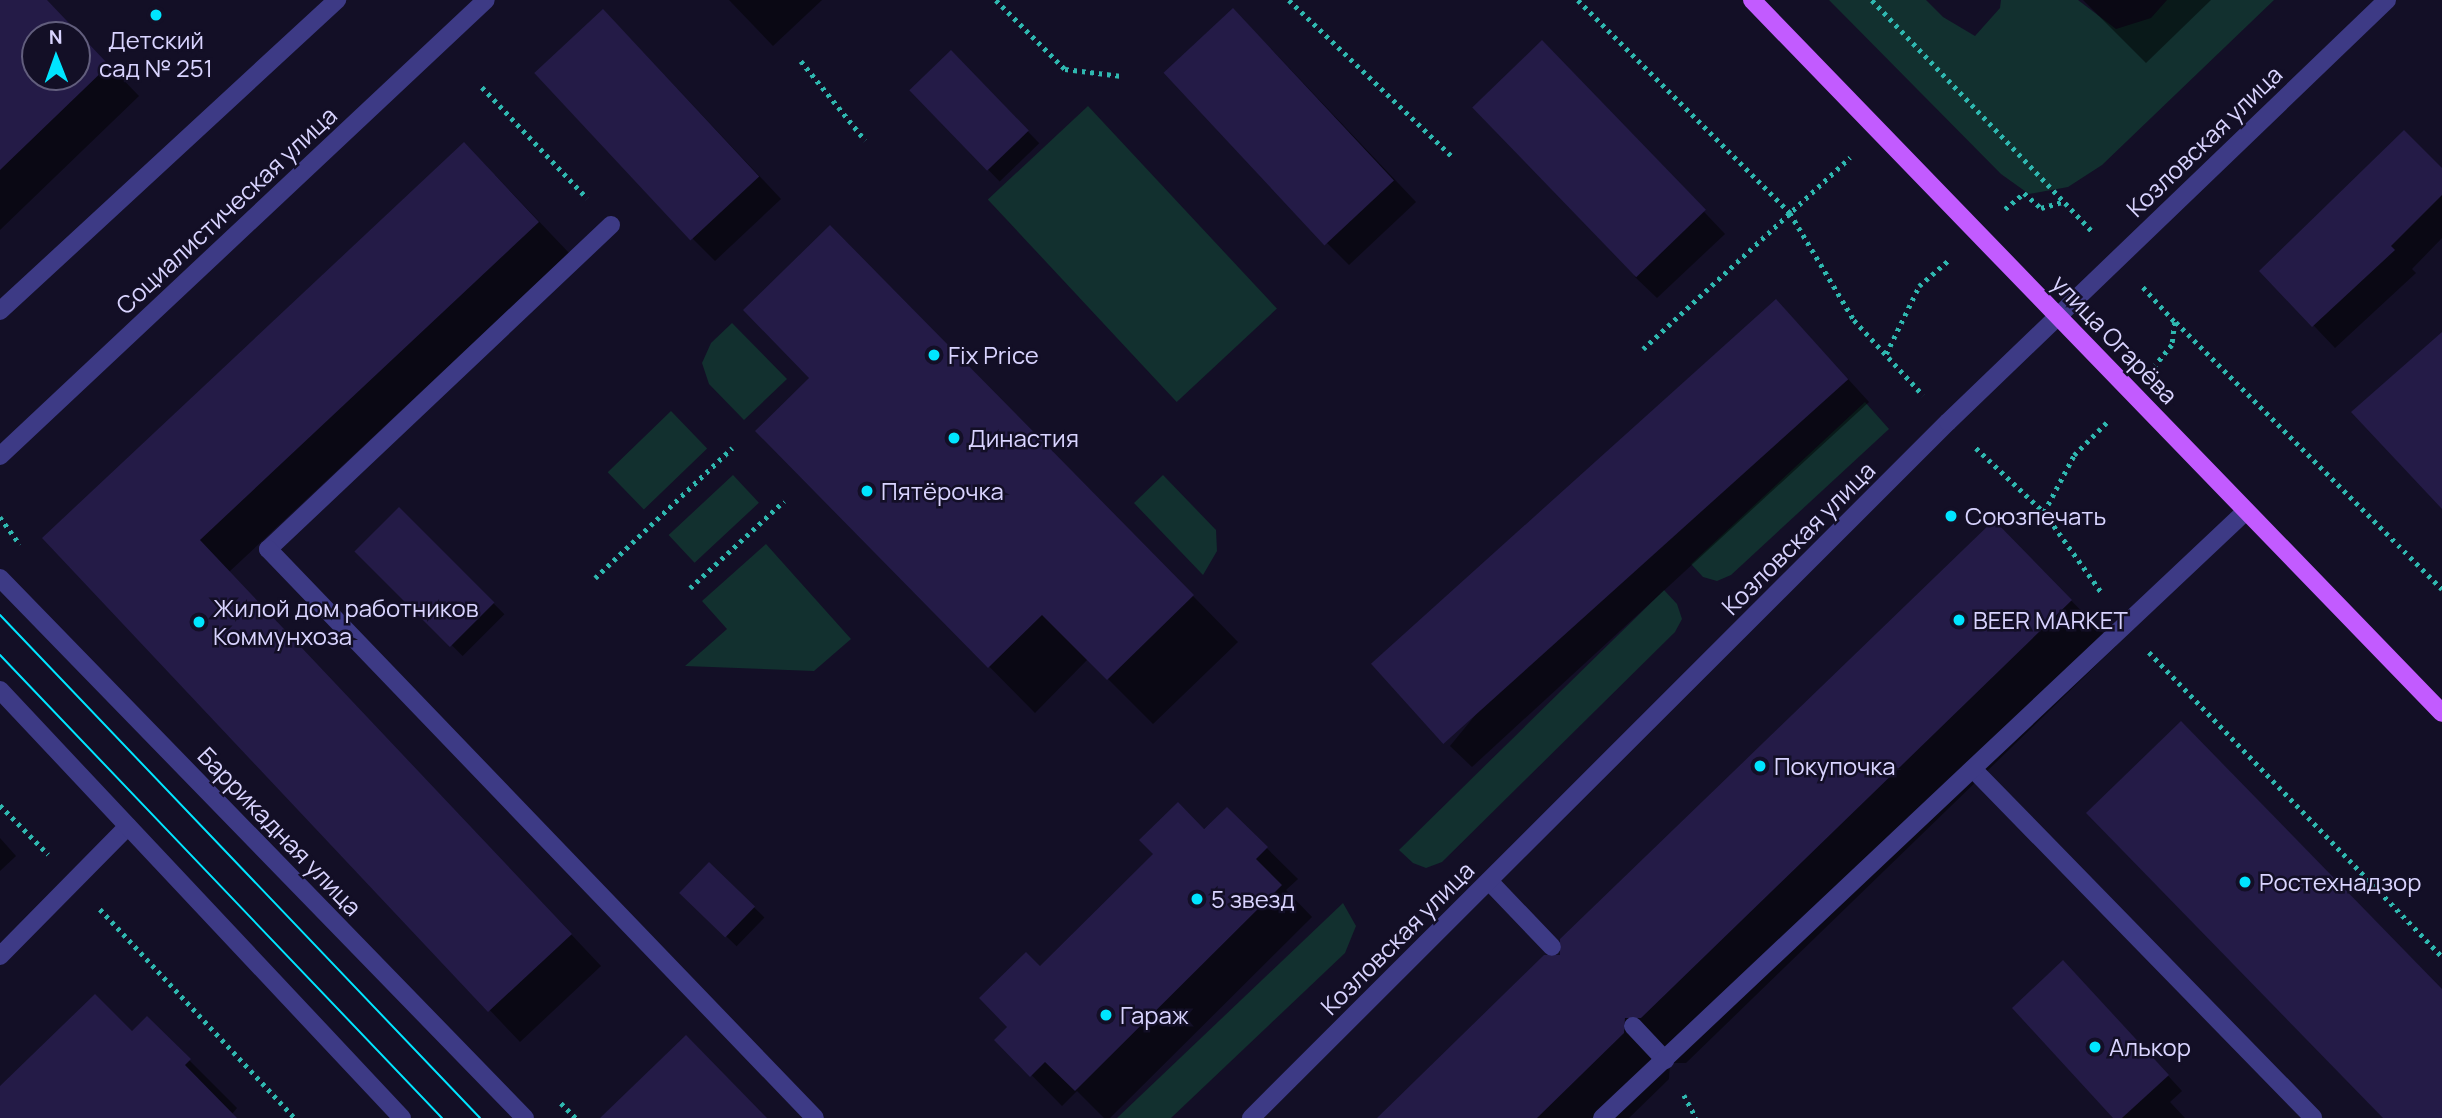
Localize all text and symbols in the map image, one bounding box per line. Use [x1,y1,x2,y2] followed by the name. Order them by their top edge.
[148,7,164,23] marker: Детский сад № 251
[21,21,91,91] north arrow
[49,24,63,50] text: N
[99,26,213,82] place label: Детский сад № 251
[2120,60,2288,222] street label: Козловская улица
[110,100,342,320] street label: Социалистическая улица
[2046,268,2184,410] street label: улица Огарёва
[948,341,1039,369] place label: Fix Price
[926,347,942,363] marker: Fix Price
[968,424,1079,452] place label: Династия
[946,430,962,446] marker: Династия
[1715,455,1881,621] street label: Козловская улица
[881,477,1004,505] place label: Пятёрочка
[859,483,875,499] marker: Пятёрочка
[1965,502,2106,530] place label: Союзпечать
[1943,508,1959,524] marker: Союзпечать
[213,594,479,650] place label: Жилой дом работников Коммунхоза
[1973,606,2128,634] place label: BEER MARKET
[1951,612,1967,628] marker: BEER MARKET
[191,614,207,630] marker: Жилой дом работников Коммунхоза
[192,741,368,921] street label: Баррикадная улица
[1774,752,1895,780] place label: Покупочка
[1752,758,1768,774] marker: Покупочка
[1314,855,1480,1021] street label: Козловская улица
[2259,868,2421,896] place label: Ростехнадзор
[2237,874,2253,890] marker: Ростехнадзор
[1211,885,1295,913] place label: 5 звезд
[1189,891,1205,907] marker: 5 звезд
[1120,1001,1189,1029] place label: Гараж
[1098,1007,1114,1023] marker: Гараж
[2109,1033,2191,1061] place label: Алькор
[2087,1039,2103,1055] marker: Алькор

